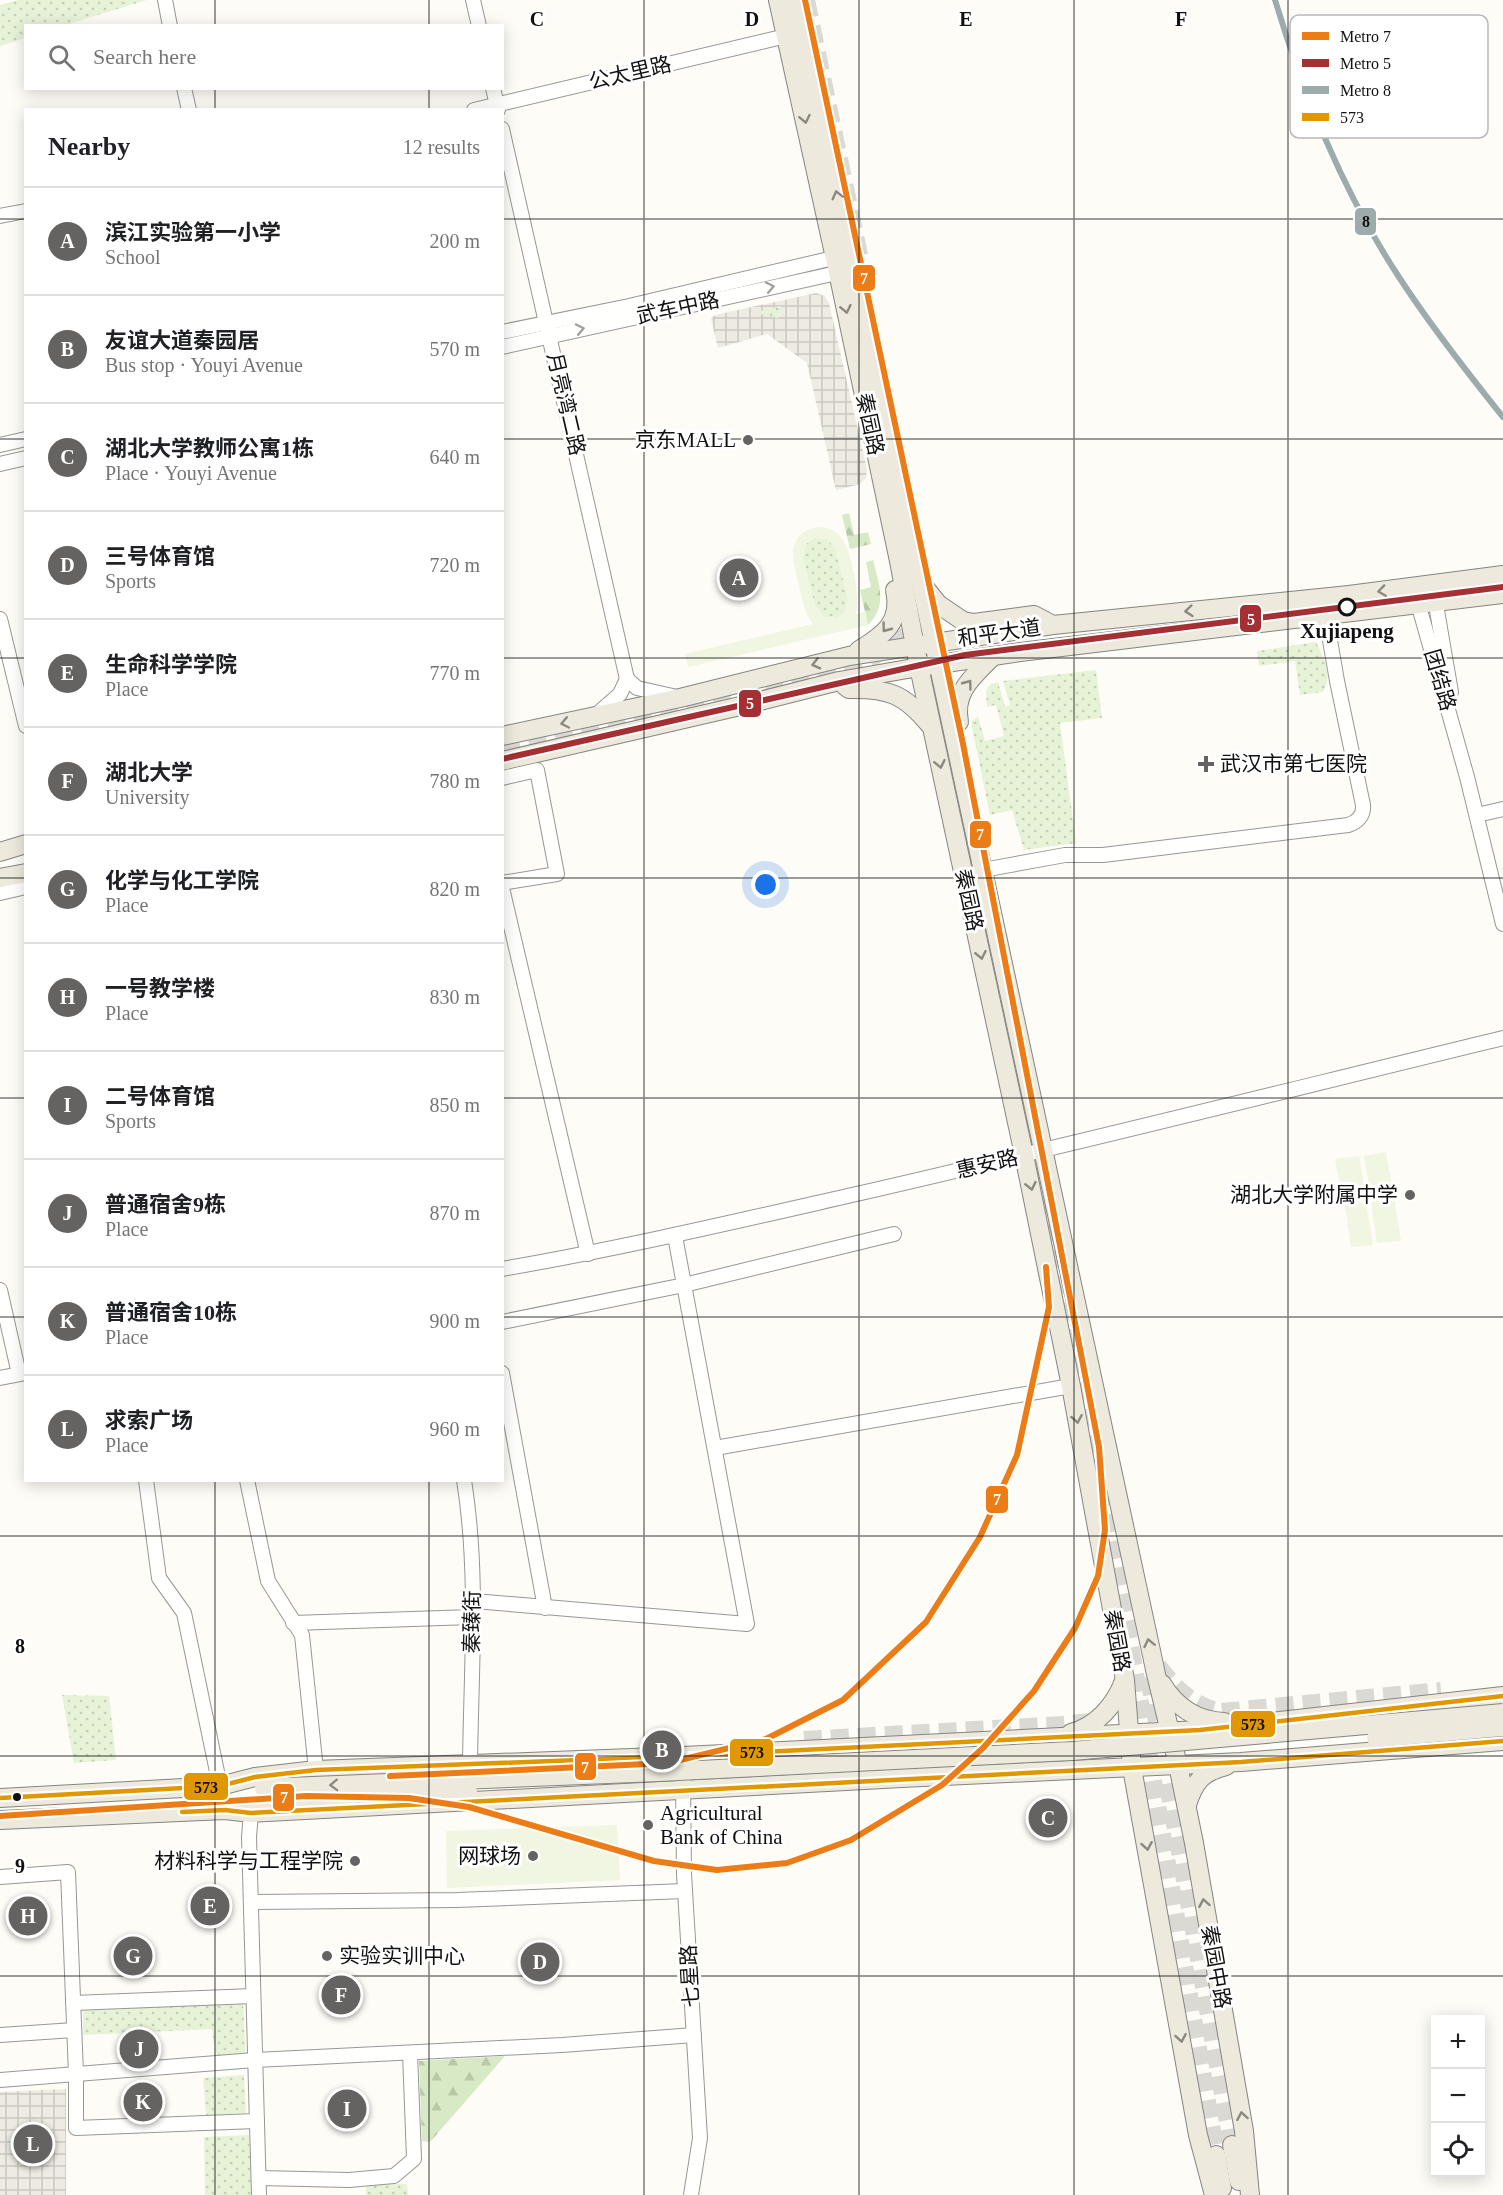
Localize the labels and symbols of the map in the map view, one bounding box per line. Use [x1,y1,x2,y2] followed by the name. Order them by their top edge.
[530,8,544,30] text: C
[745,8,759,30] text: D
[959,8,973,30] text: E
[1175,8,1187,30] text: F
[1290,15,1488,138] legend
[1340,28,1391,45] text: Metro 7
[586,52,674,94] street label: 公太里路
[1340,55,1391,72] text: Metro 5
[1340,82,1391,99] text: Metro 8
[1340,109,1364,126] text: 573
[797,113,810,123] one-way arrow
[831,191,844,201] one-way arrow
[1354,207,1377,236] line badge: 8
[1362,213,1370,230] text: 8
[852,264,876,292] line badge: 7
[860,270,868,287] text: 7
[765,282,775,295] one-way arrow
[634,288,722,328] street label: 武车中路
[839,304,852,314] one-way arrow
[575,323,585,336] one-way arrow
[542,350,590,458] street label: 月亮湾二路
[852,391,888,457] street label: 秦园路
[635,428,736,452] place label: 京东MALL
[741,433,755,447] marker: 京东MALL
[720,556,758,600] pin: A
[1378,584,1387,596] one-way arrow
[1338,598,1356,616] marker: Xujiapeng
[1184,604,1193,617] one-way arrow
[1239,604,1262,633] line badge: 5
[1247,611,1255,628] text: 5
[956,615,1042,651] street label: 和平大道
[1300,619,1394,643] place label: Xujiapeng
[882,622,893,633] one-way arrow
[1420,646,1460,714] street label: 团结路
[811,656,821,669] one-way arrow
[961,679,972,690] one-way arrow
[738,689,762,718] line badge: 5
[746,695,754,712] text: 5
[560,715,570,728] one-way arrow
[1220,752,1367,776] place label: 武汉市第七医院
[1197,755,1215,773] marker: 武汉市第七医院
[932,759,945,769] one-way arrow
[969,820,992,849] line badge: 7
[976,826,984,843] text: 7
[951,867,987,933] street label: 秦园路
[751,870,780,899] your location
[974,949,987,959] one-way arrow
[954,1145,1020,1183] street label: 惠安路
[1024,1181,1037,1191] one-way arrow
[1230,1183,1398,1207] place label: 湖北大学附属中学
[1403,1188,1417,1202] marker: 湖北大学附属中学
[1070,1413,1083,1423] one-way arrow
[985,1485,1009,1514] line badge: 7
[993,1491,1001,1508] text: 7
[459,1590,485,1654] street label: 秦臻街
[1100,1608,1134,1674] street label: 秦园路
[15,1635,25,1657] text: 8
[1144,1638,1157,1648] one-way arrow
[1230,1710,1276,1738] line badge: 573
[1241,1716,1265,1733] text: 573
[642,1728,682,1772] pin: B
[729,1738,774,1767] line badge: 573
[740,1744,764,1761] text: 573
[574,1752,597,1781] line badge: 7
[581,1759,589,1776] text: 7
[183,1772,229,1801] line badge: 573
[329,1778,338,1791] one-way arrow
[194,1779,218,1796] text: 573
[272,1783,295,1812] line badge: 7
[280,1789,288,1806] text: 7
[11,1791,23,1803] unlabelled marker
[1028,1796,1068,1840] pin: C
[660,1801,783,1849] place label: Agricultural Bank of China
[641,1818,655,1832] marker: Agricultural Bank of China
[1140,1841,1153,1851] one-way arrow
[458,1844,521,1868] place label: 网球场
[154,1849,343,1873] place label: 材料科学与工程学院
[526,1849,540,1863] marker: 网球场
[348,1854,362,1868] marker: 材料科学与工程学院
[15,1855,25,1877] text: 9
[190,1884,230,1928] pin: E
[9,1894,48,1938] pin: H
[1199,1899,1211,1908] one-way arrow
[1197,1924,1235,2010] street label: 秦园中路
[114,1934,152,1978] pin: G
[520,1940,560,1984] pin: D
[339,1944,465,1968] place label: 实验实训中心
[676,1944,704,2008] street label: 七星路
[320,1949,334,1963] marker: 实验实训中心
[322,1972,360,2018] pin: F
[120,2026,158,2072] pin: J
[1174,2033,1187,2043] one-way arrow
[124,2080,162,2124] pin: K
[328,2086,366,2132] pin: I
[1236,2111,1249,2121] one-way arrow
[14,2122,52,2166] pin: L

